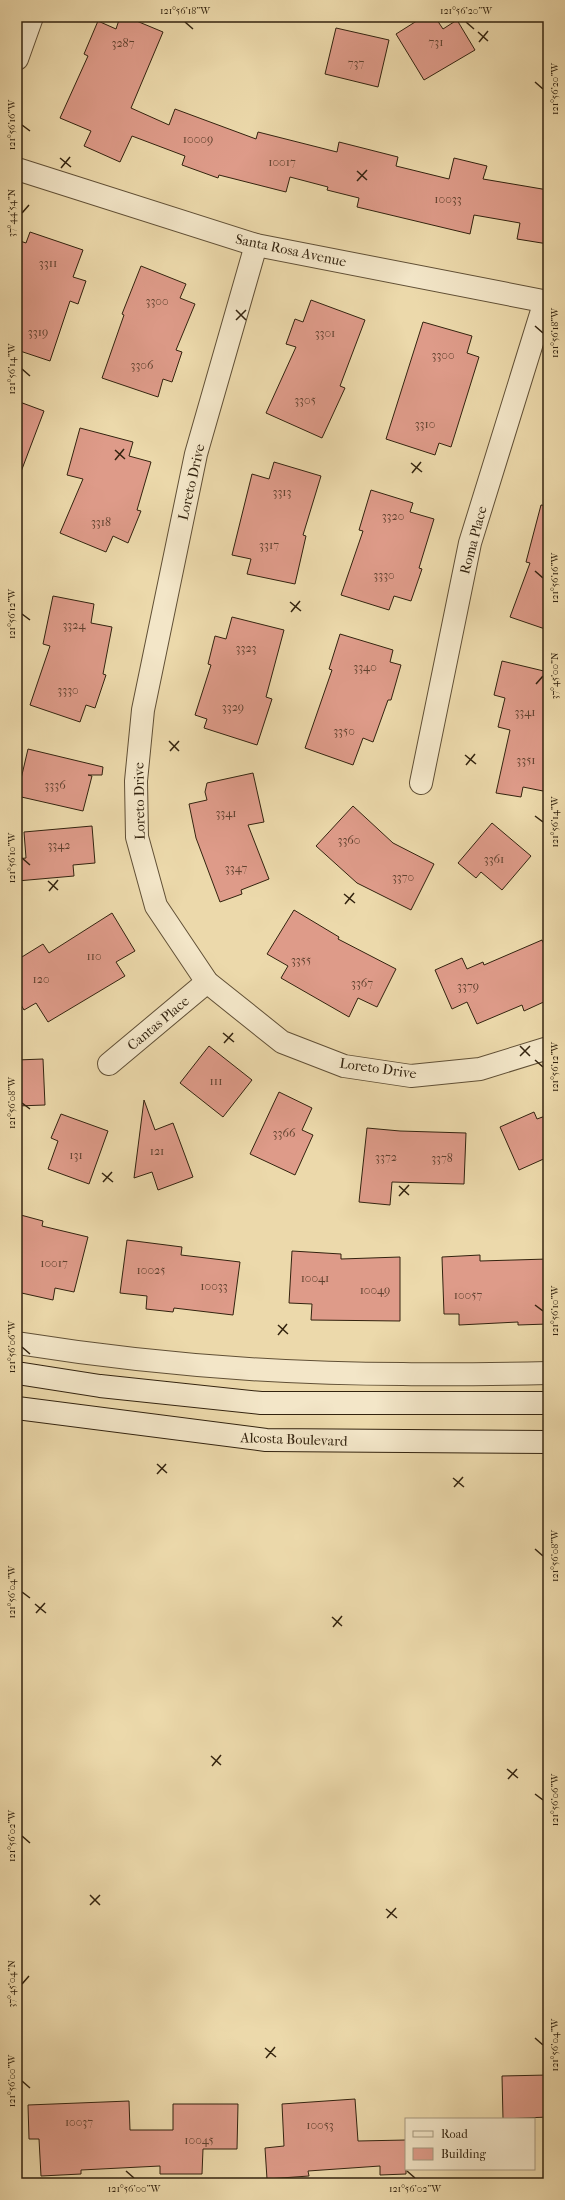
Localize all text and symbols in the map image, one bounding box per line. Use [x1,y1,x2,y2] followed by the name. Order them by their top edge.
[160,5,211,17] text: 121°56'18"W
[440,5,493,17] text: 121°56'20"W
[429,35,444,49] house number: 731
[112,36,135,50] house number: 3287
[348,56,364,70] house number: 737
[549,62,561,115] text: 121°56'20"W
[6,99,18,150] text: 121°56'16"W
[183,132,213,146] house number: 10009
[268,155,296,169] house number: 10017
[6,188,18,237] text: 37°44'54"N
[434,192,462,206] house number: 10033
[234,230,348,271] street label: Santa Rosa Avenue
[39,256,57,270] house number: 3311
[145,294,169,308] house number: 3300
[549,307,561,358] text: 121°56'18"W
[28,325,48,339] house number: 3319
[315,326,335,340] house number: 3301
[6,342,18,394] text: 121°56'14"W
[431,348,455,362] house number: 3300
[131,358,154,372] house number: 3306
[294,393,316,407] house number: 3305
[415,417,435,431] house number: 3310
[174,442,209,522] street label: Loreto Drive
[272,485,292,499] house number: 3313
[456,504,491,576] street label: Roma Place
[382,509,404,523] house number: 3320
[91,515,111,529] house number: 3318
[259,538,279,552] house number: 3317
[549,552,561,603] text: 121°56'16"W
[373,568,395,582] house number: 3330
[6,588,18,639] text: 121°56'12"W
[62,618,86,632] house number: 3324
[236,641,257,655] house number: 3323
[549,652,561,700] text: 37°45'00"N
[353,660,377,674] house number: 3340
[57,683,79,697] house number: 3330
[222,700,244,714] house number: 3329
[514,705,536,719] house number: 3341
[333,724,355,738] house number: 3350
[516,753,536,767] house number: 3351
[130,762,149,840] street label: Loreto Drive
[44,778,66,792] house number: 3336
[549,795,561,847] text: 121°56'14"W
[215,806,237,820] house number: 3341
[6,832,18,883] text: 121°56'10"W
[338,833,360,847] house number: 3360
[47,838,71,852] house number: 3342
[484,852,504,866] house number: 3361
[225,861,247,875] house number: 3347
[392,870,414,884] house number: 3370
[86,949,102,963] house number: 110
[291,953,311,967] house number: 3355
[32,972,50,986] house number: 120
[351,976,373,990] house number: 3367
[457,979,479,993] house number: 3379
[124,993,193,1054] street label: Cantas Place
[549,1041,561,1092] text: 121°56'12"W
[338,1055,418,1082] street label: Loreto Drive
[210,1074,222,1088] house number: 111
[6,1076,18,1129] text: 121°56'08"W
[273,1126,296,1140] house number: 3366
[150,1144,164,1158] house number: 121
[69,1148,83,1162] house number: 131
[375,1150,397,1164] house number: 3372
[431,1151,453,1165] house number: 3378
[40,1256,68,1270] house number: 10017
[137,1263,165,1277] house number: 10025
[301,1271,329,1285] house number: 10041
[200,1279,228,1293] house number: 10033
[360,1283,390,1297] house number: 10049
[549,1285,561,1336] text: 121°56'10"W
[454,1288,482,1302] house number: 10057
[6,1320,18,1373] text: 121°56'06"W
[239,1429,348,1450] street label: Alcosta Boulevard
[549,1529,561,1582] text: 121°56'08"W
[6,1564,18,1618] text: 121°56'04"W
[549,1773,561,1826] text: 121°56'06"W
[6,1809,18,1862] text: 121°56'02"W
[6,1960,18,2008] text: 37°45'04"N
[549,2017,561,2071] text: 121°56'04"W
[6,2054,18,2107] text: 121°56'00"W
[65,2115,93,2129] house number: 10037
[306,2118,334,2132] house number: 10053
[405,2118,535,2170] legend
[441,2127,468,2141] text: Road
[184,2133,214,2147] house number: 10045
[441,2147,486,2161] text: Building
[108,2183,161,2195] text: 121°56'00"W
[389,2183,442,2195] text: 121°56'02"W

